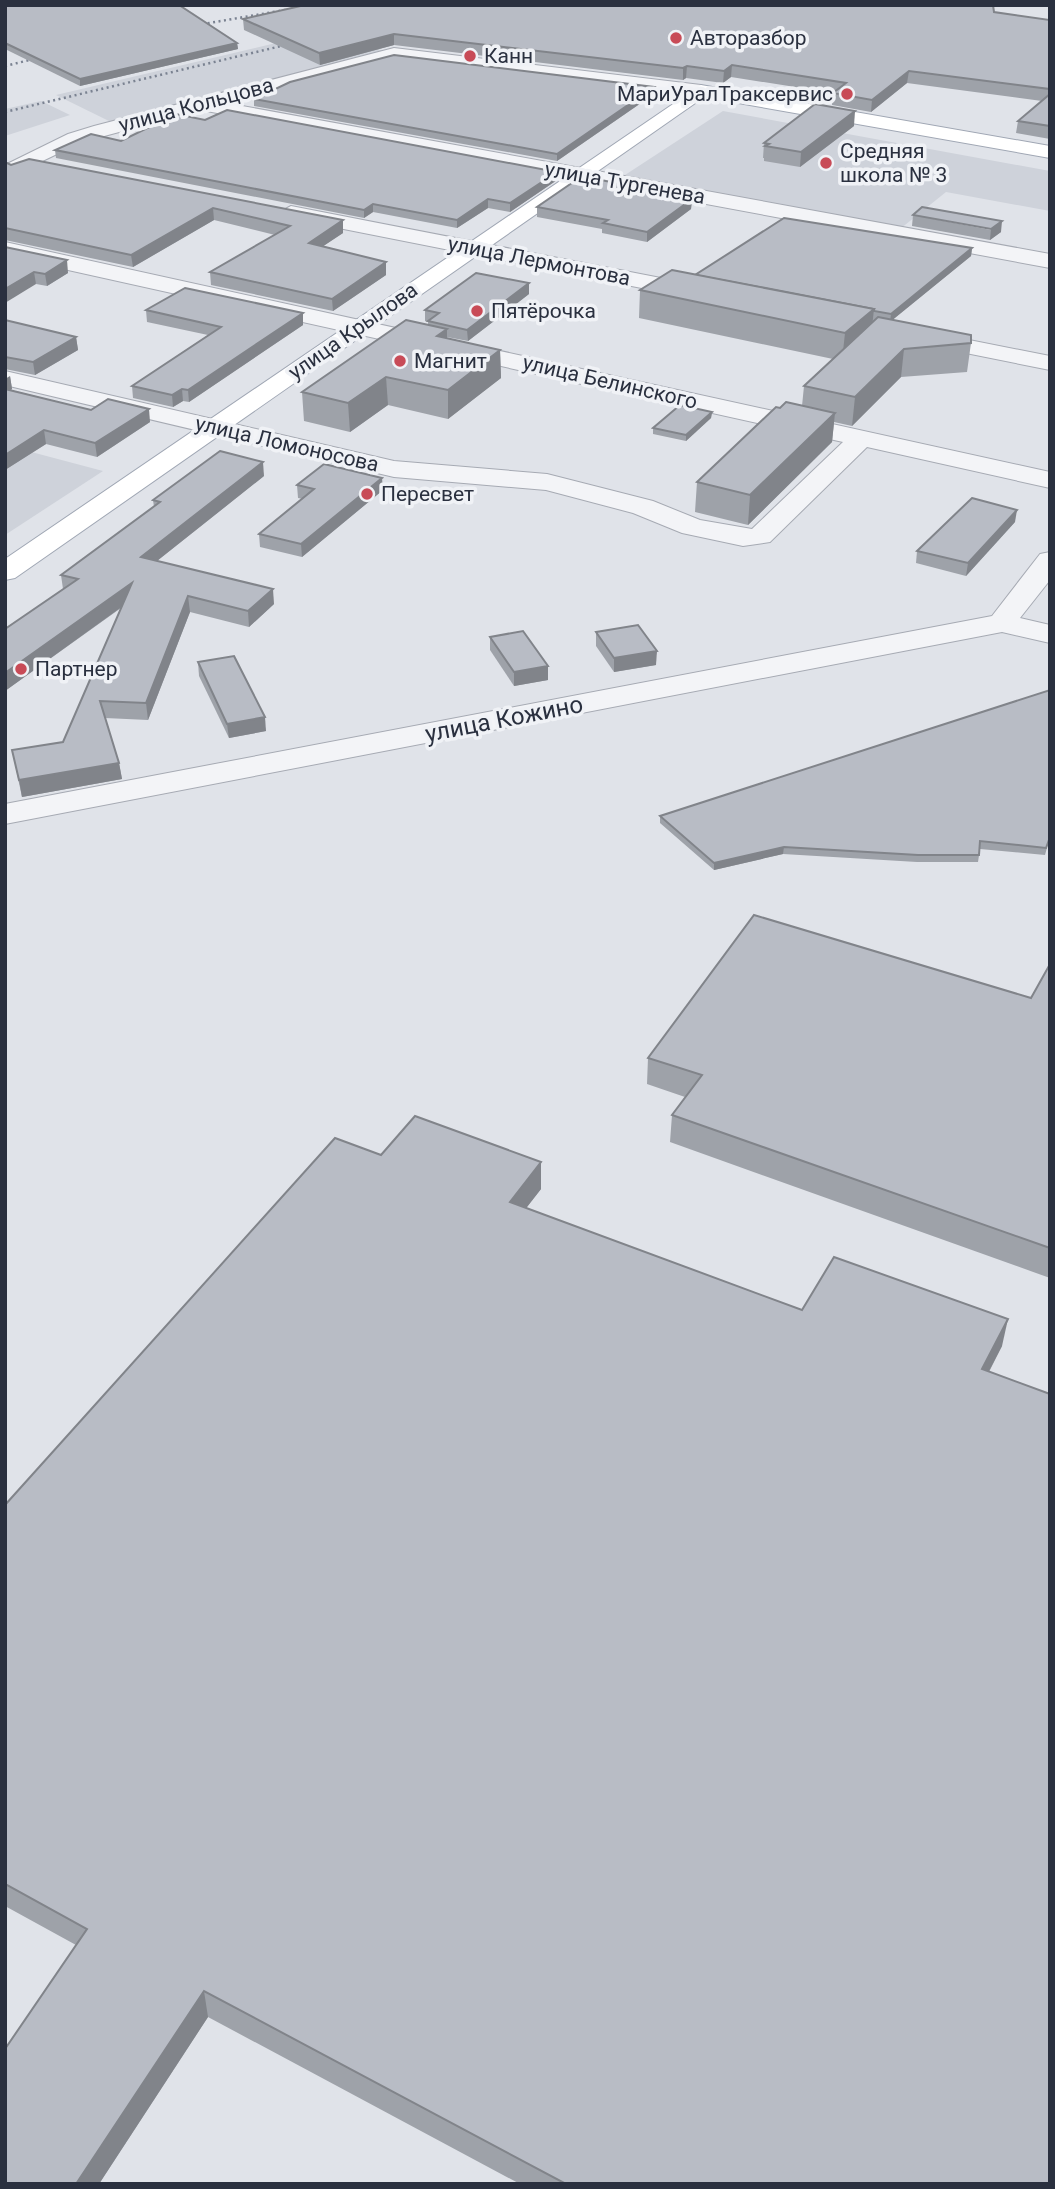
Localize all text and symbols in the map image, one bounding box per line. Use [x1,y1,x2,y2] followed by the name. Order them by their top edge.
[690,26,807,50] place label: Авторазбор
[668,30,684,46] marker: Авторазбор
[484,44,533,68] place label: Канн
[462,48,478,64] marker: Канн
[116,73,276,137] street label: улица Кольцова
[617,82,833,106] place label: МариУралТраксервис
[839,86,855,102] marker: МариУралТраксервис
[840,139,947,187] place label: Средняя школа № 3
[818,155,834,171] marker: Средняя школа № 3
[543,157,707,209] street label: улица Тургенева
[446,232,632,290] street label: улица Лермонтова
[284,278,422,384] street label: улица Крылова
[491,299,596,323] place label: Пятёрочка
[469,303,485,319] marker: Пятёрочка
[414,349,487,373] place label: Магнит
[520,350,700,414] street label: улица Белинского
[392,353,408,369] marker: Магнит
[193,411,381,477] street label: улица Ломоносова
[381,482,474,506] place label: Пересвет
[359,486,375,502] marker: Пересвет
[35,657,118,681] place label: Партнер
[13,661,29,677] marker: Партнер
[423,690,585,748] street label: улица Кожино

